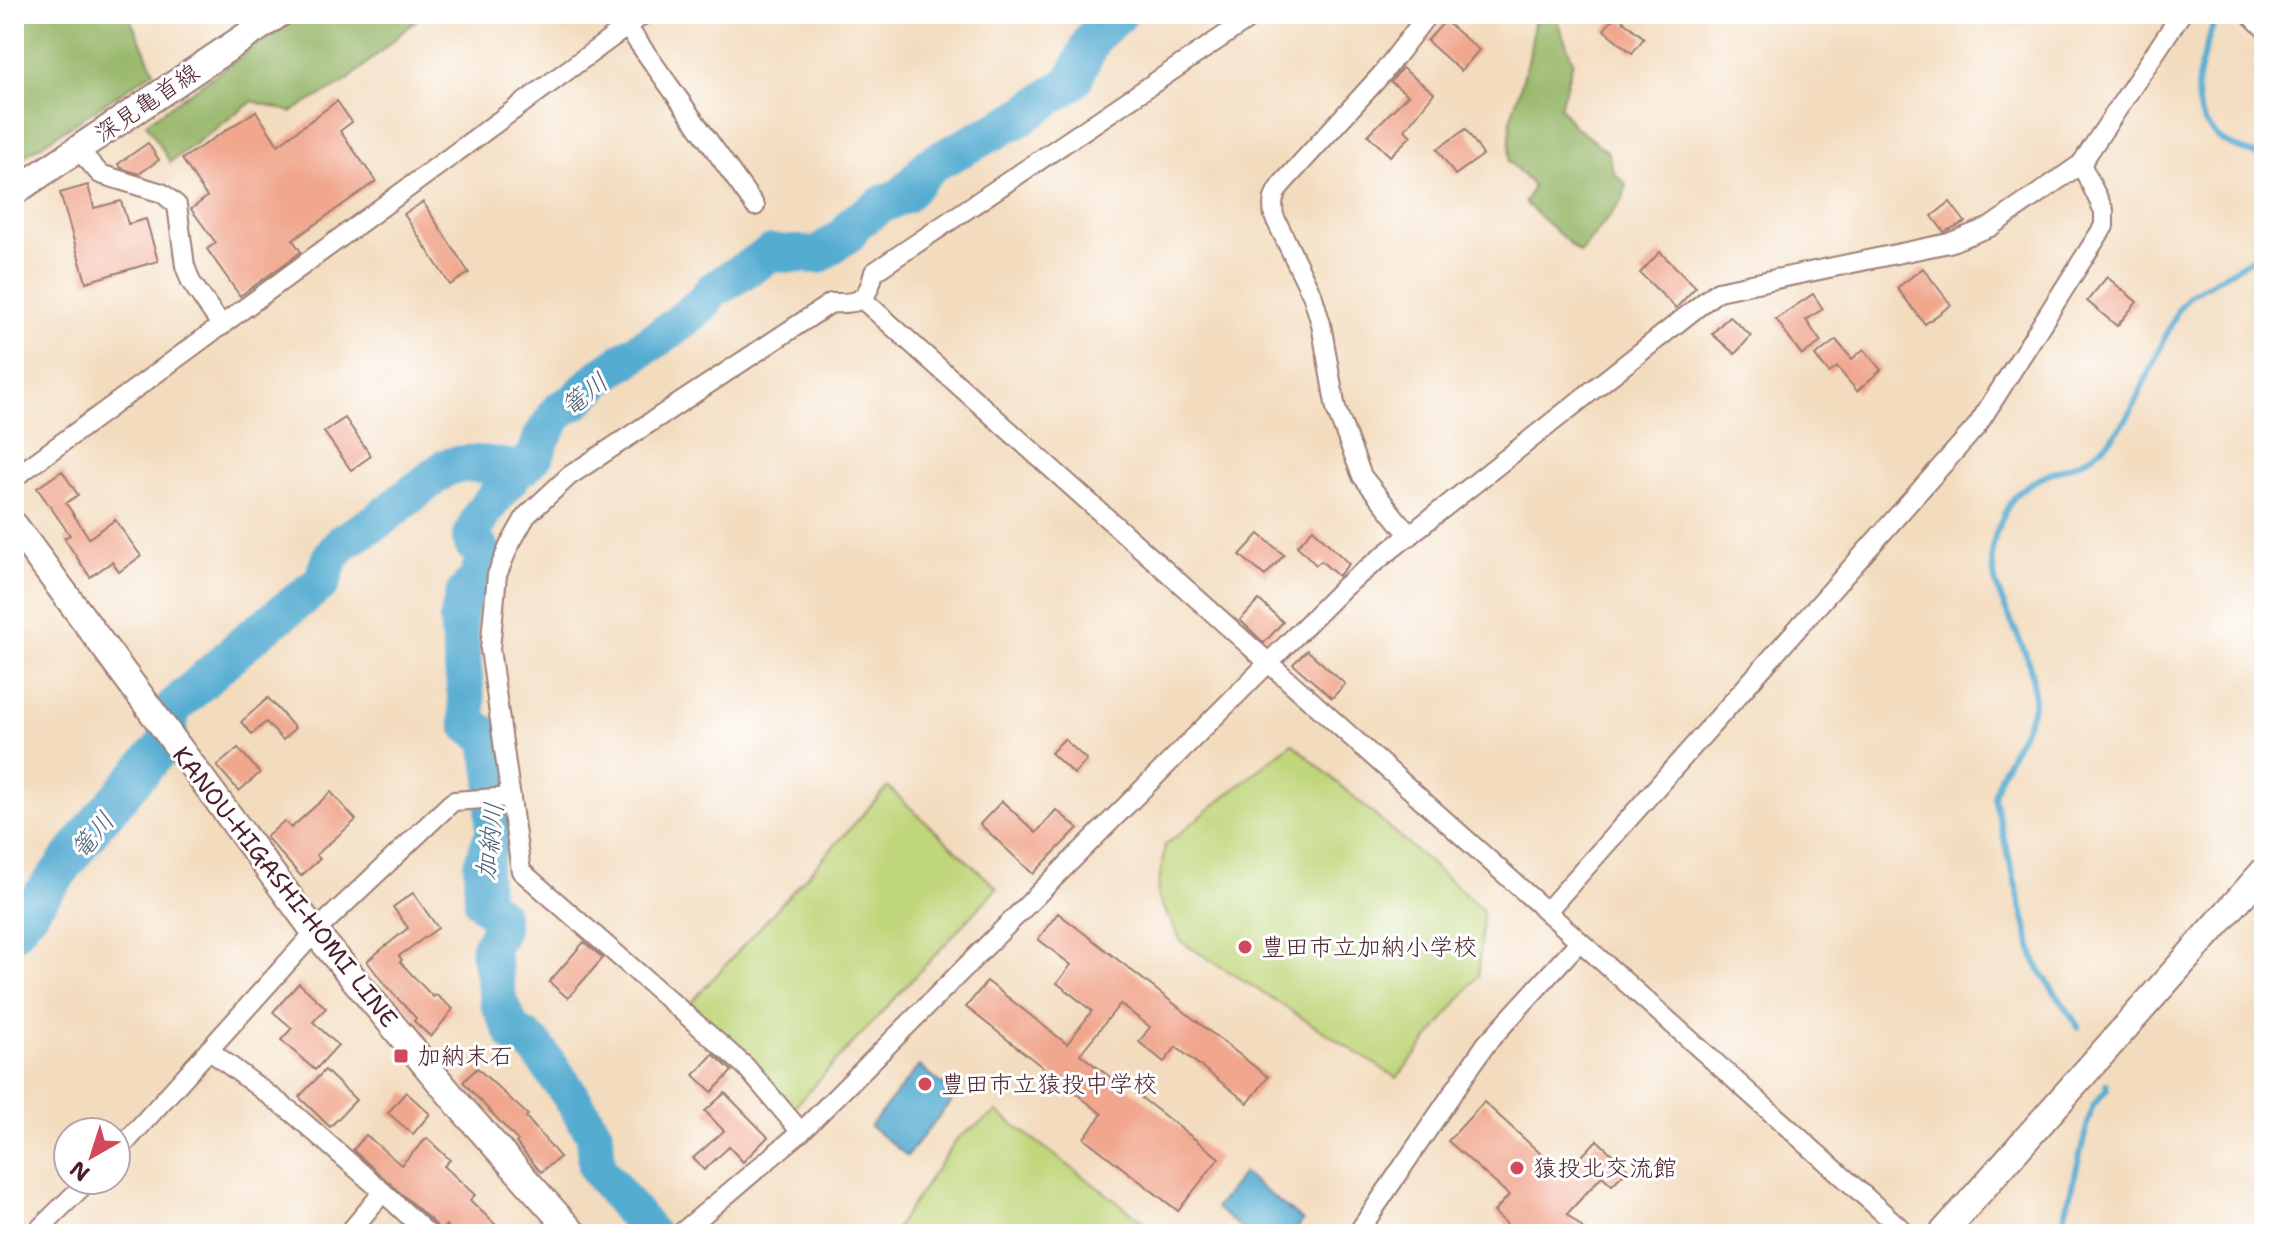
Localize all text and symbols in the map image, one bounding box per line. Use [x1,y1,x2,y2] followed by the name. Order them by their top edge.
[88,56,206,150] street label: 深見亀首線
[553,364,615,424] water label: 篭川
[165,740,405,1034] street label: KANOU-HIGASHI-HOMI LINE
[467,800,511,882] water label: 加納川
[62,804,122,866] water label: 篭川
[1261,931,1477,963] place label: 豊田市立加納小学校
[1236,938,1254,956] marker: 豊田市立加納小学校
[417,1040,513,1072] place label: 加納末石
[392,1047,410,1065] marker: 加納末石
[941,1068,1157,1100] place label: 豊田市立猿投中学校
[916,1075,934,1093] marker: 豊田市立猿投中学校
[52,1116,132,1196] north arrow
[1533,1152,1677,1184] place label: 猿投北交流館
[64,1154,96,1188] text: N
[1508,1159,1526,1177] marker: 猿投北交流館

